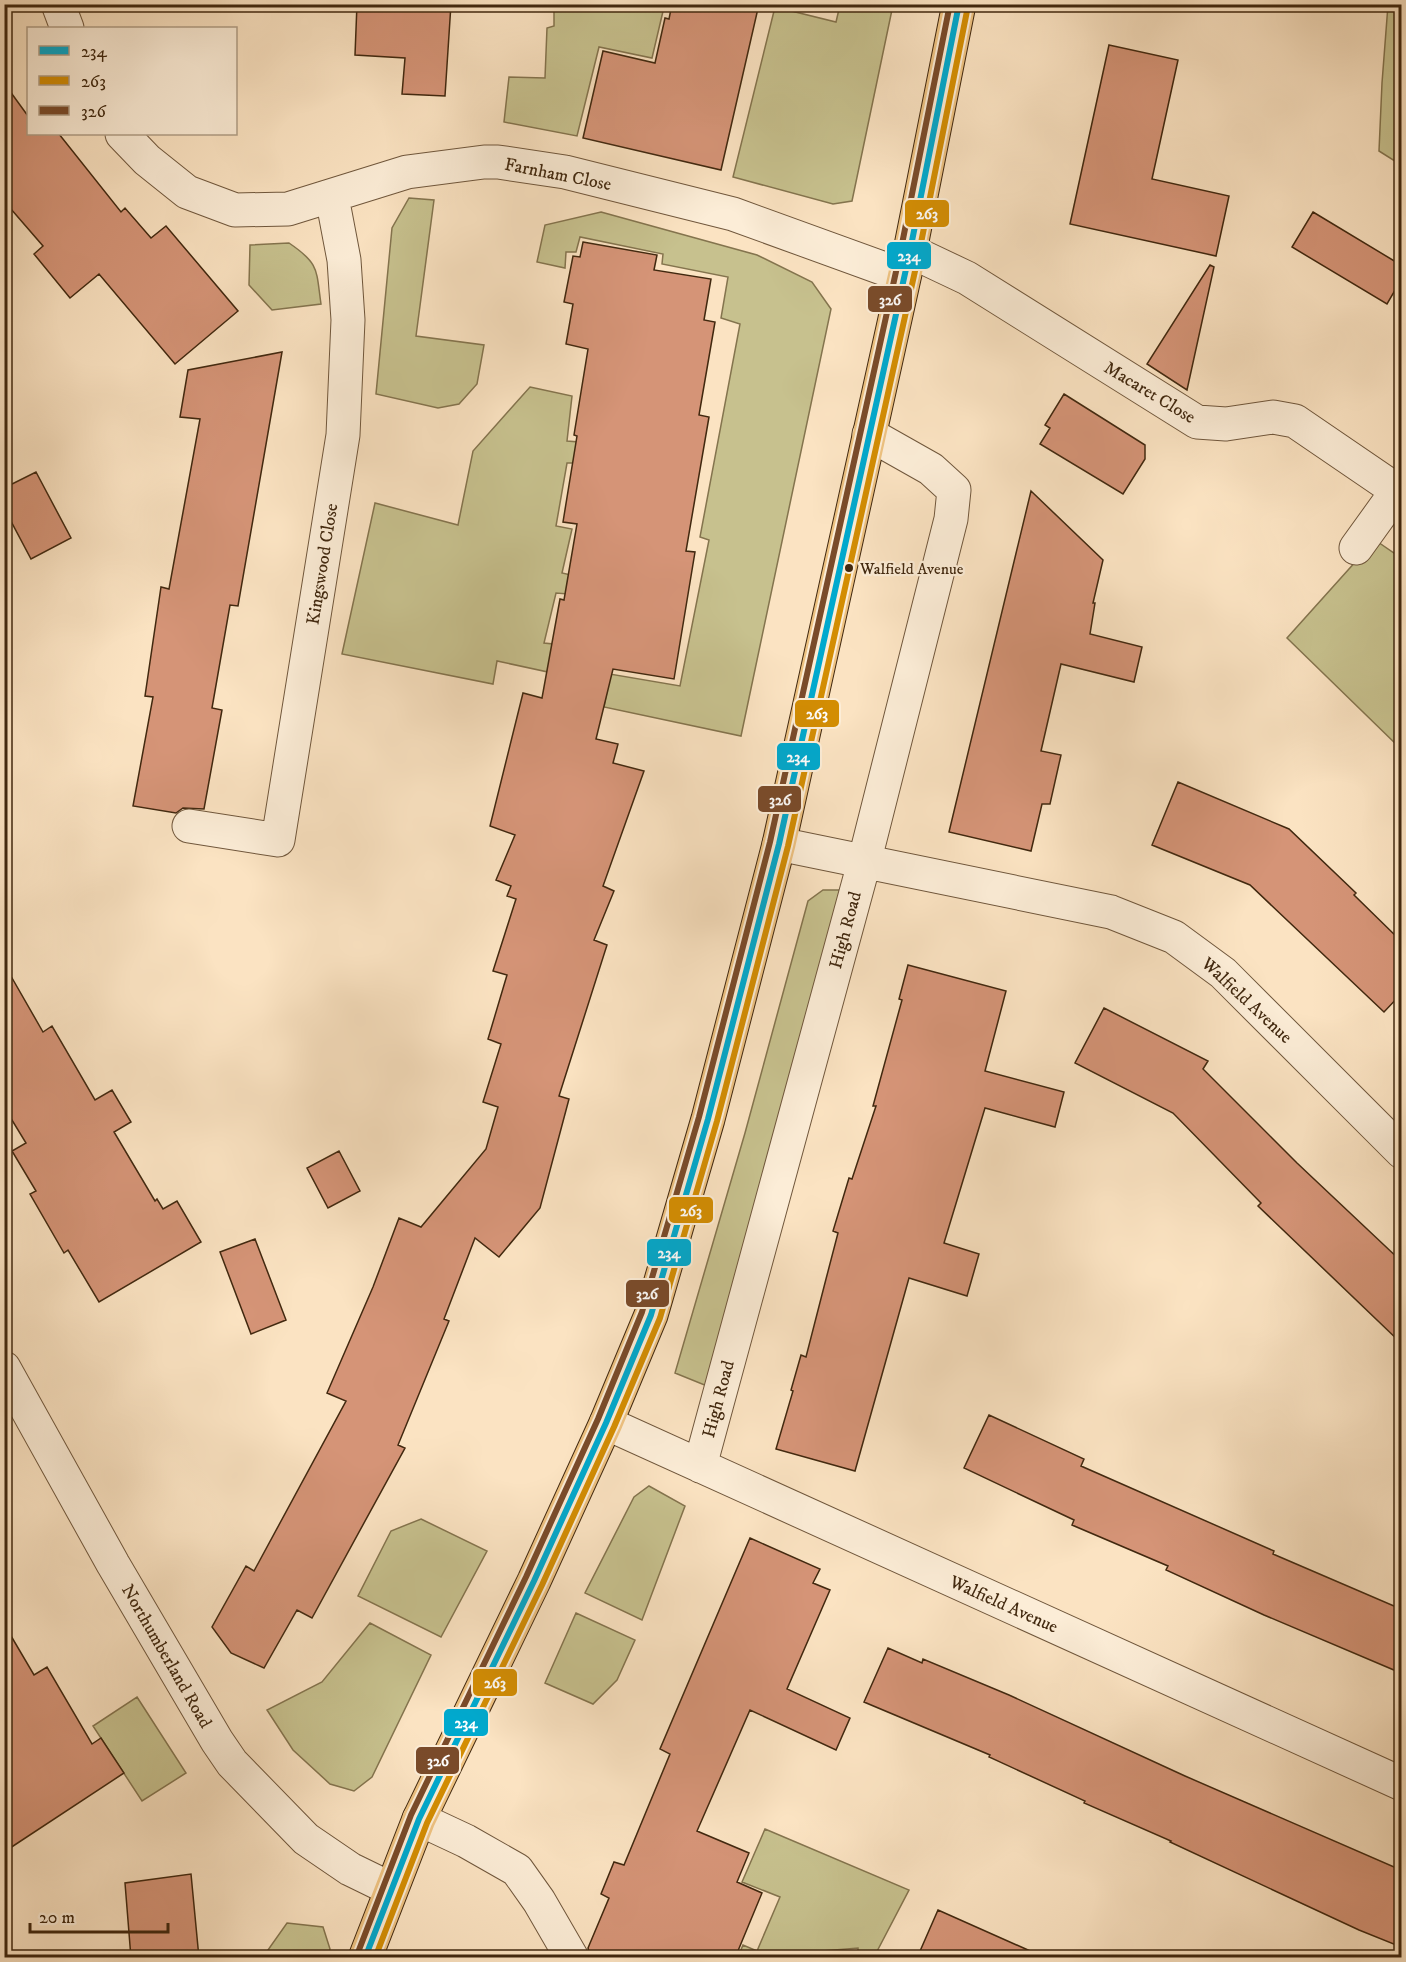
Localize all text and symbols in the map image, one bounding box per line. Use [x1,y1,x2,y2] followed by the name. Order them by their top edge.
[27,27,237,135] legend
[81,41,108,63] text: 234
[81,71,106,93] text: 263
[81,101,107,123] text: 326
[503,154,613,196] street label: Farnham Close
[904,199,950,228] line badge: 263
[916,204,938,224] text: 263
[886,241,932,270] line badge: 234
[897,246,921,266] text: 234
[867,285,913,313] line badge: 326
[879,290,903,310] text: 326
[1100,357,1199,429] street label: Macaret Close
[303,502,343,627] street label: Kingswood Close
[859,559,964,579] place label: Walfield Avenue
[843,562,855,574] marker: Walfield Avenue
[794,699,840,728] line badge: 263
[806,704,828,724] text: 263
[776,742,821,771] line badge: 234
[786,747,810,767] text: 234
[757,785,802,813] line badge: 326
[769,790,793,810] text: 326
[825,889,867,971] street label: High Road
[1196,952,1296,1048] street label: Walfield Avenue
[668,1196,714,1224] line badge: 263
[680,1201,702,1221] text: 263
[646,1238,692,1267] line badge: 234
[657,1243,681,1263] text: 234
[625,1279,670,1308] line badge: 326
[636,1284,660,1304] text: 326
[698,1358,740,1440] street label: High Road
[945,1571,1061,1639] street label: Walfield Avenue
[116,1581,216,1732] street label: Northumberland Road
[472,1668,518,1697] line badge: 263
[484,1673,506,1693] text: 263
[443,1708,489,1737] line badge: 234
[454,1713,478,1733] text: 234
[415,1746,460,1775] line badge: 326
[427,1751,451,1771] text: 326
[30,1896,168,1934] scale bar
[39,1907,75,1929] text: 20 m

